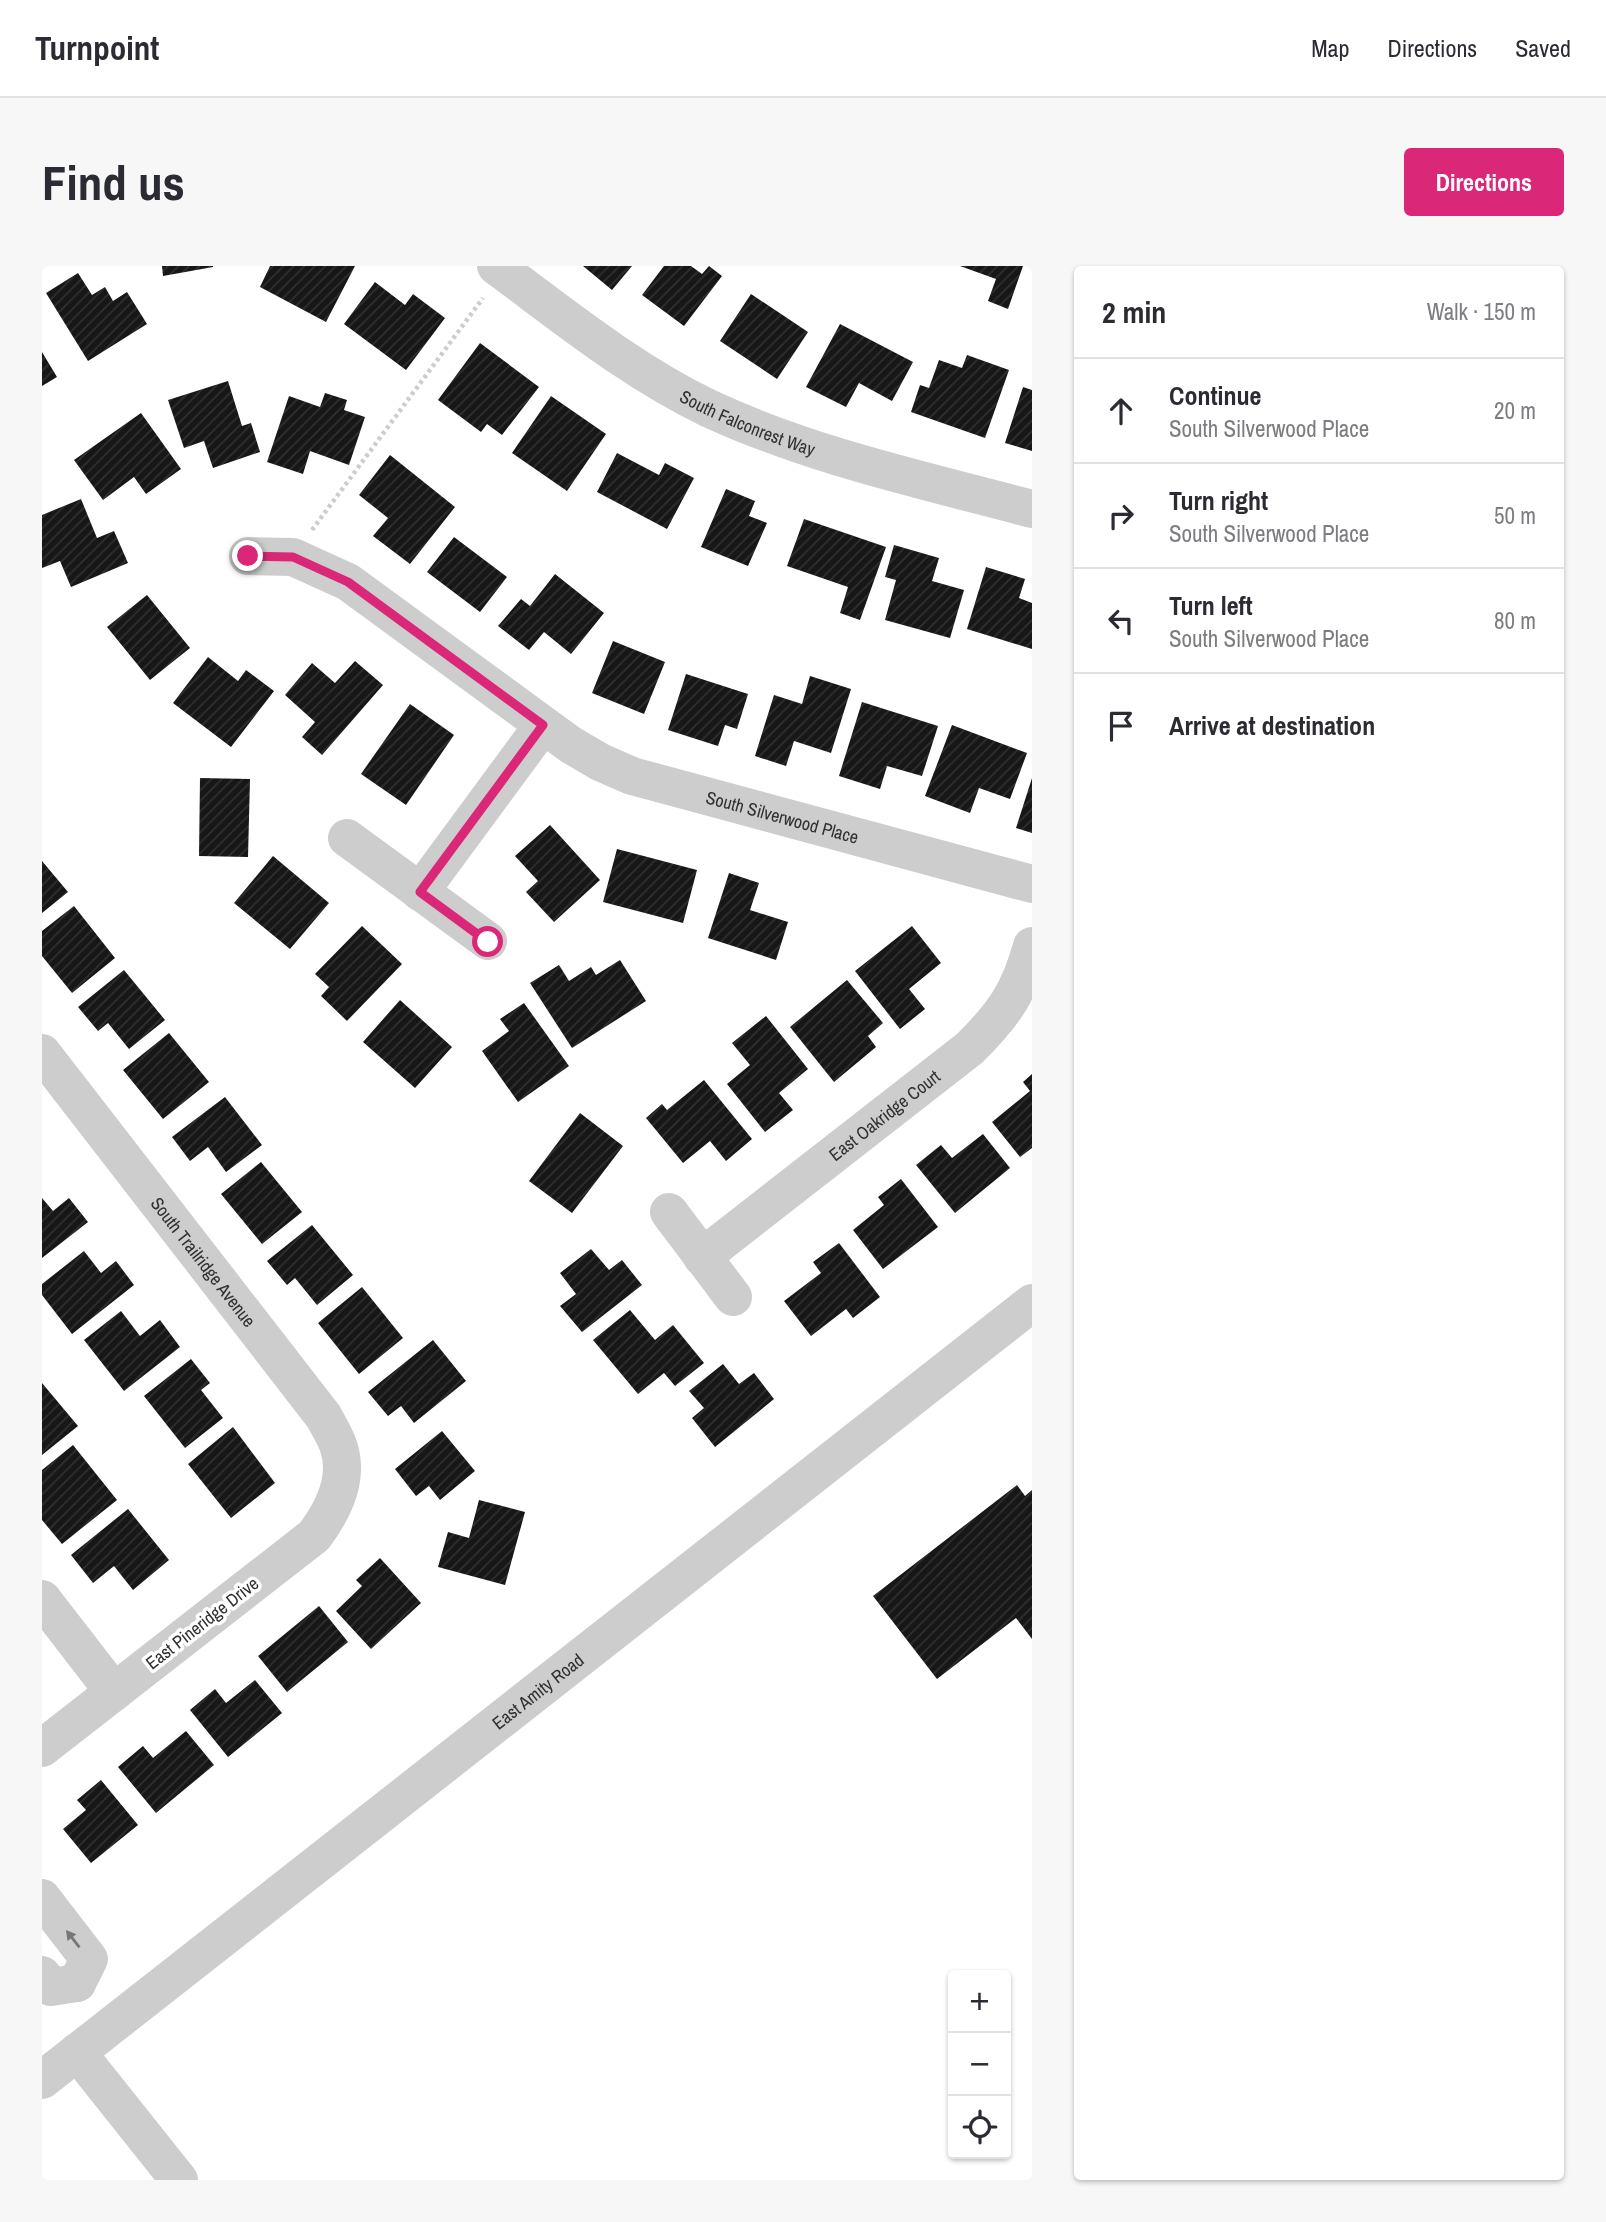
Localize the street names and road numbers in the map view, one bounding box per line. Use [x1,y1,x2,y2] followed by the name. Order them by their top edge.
[676,383,819,462] street label: South Falconrest Way
[703,784,861,849] street label: South Silverwood Place
[823,1064,945,1166] street label: East Oakridge Court
[145,1191,262,1332] street label: South Trailridge Avenue
[140,1571,264,1675] street label: East Pineridge Drive
[487,1647,589,1735] street label: East Amity Road

